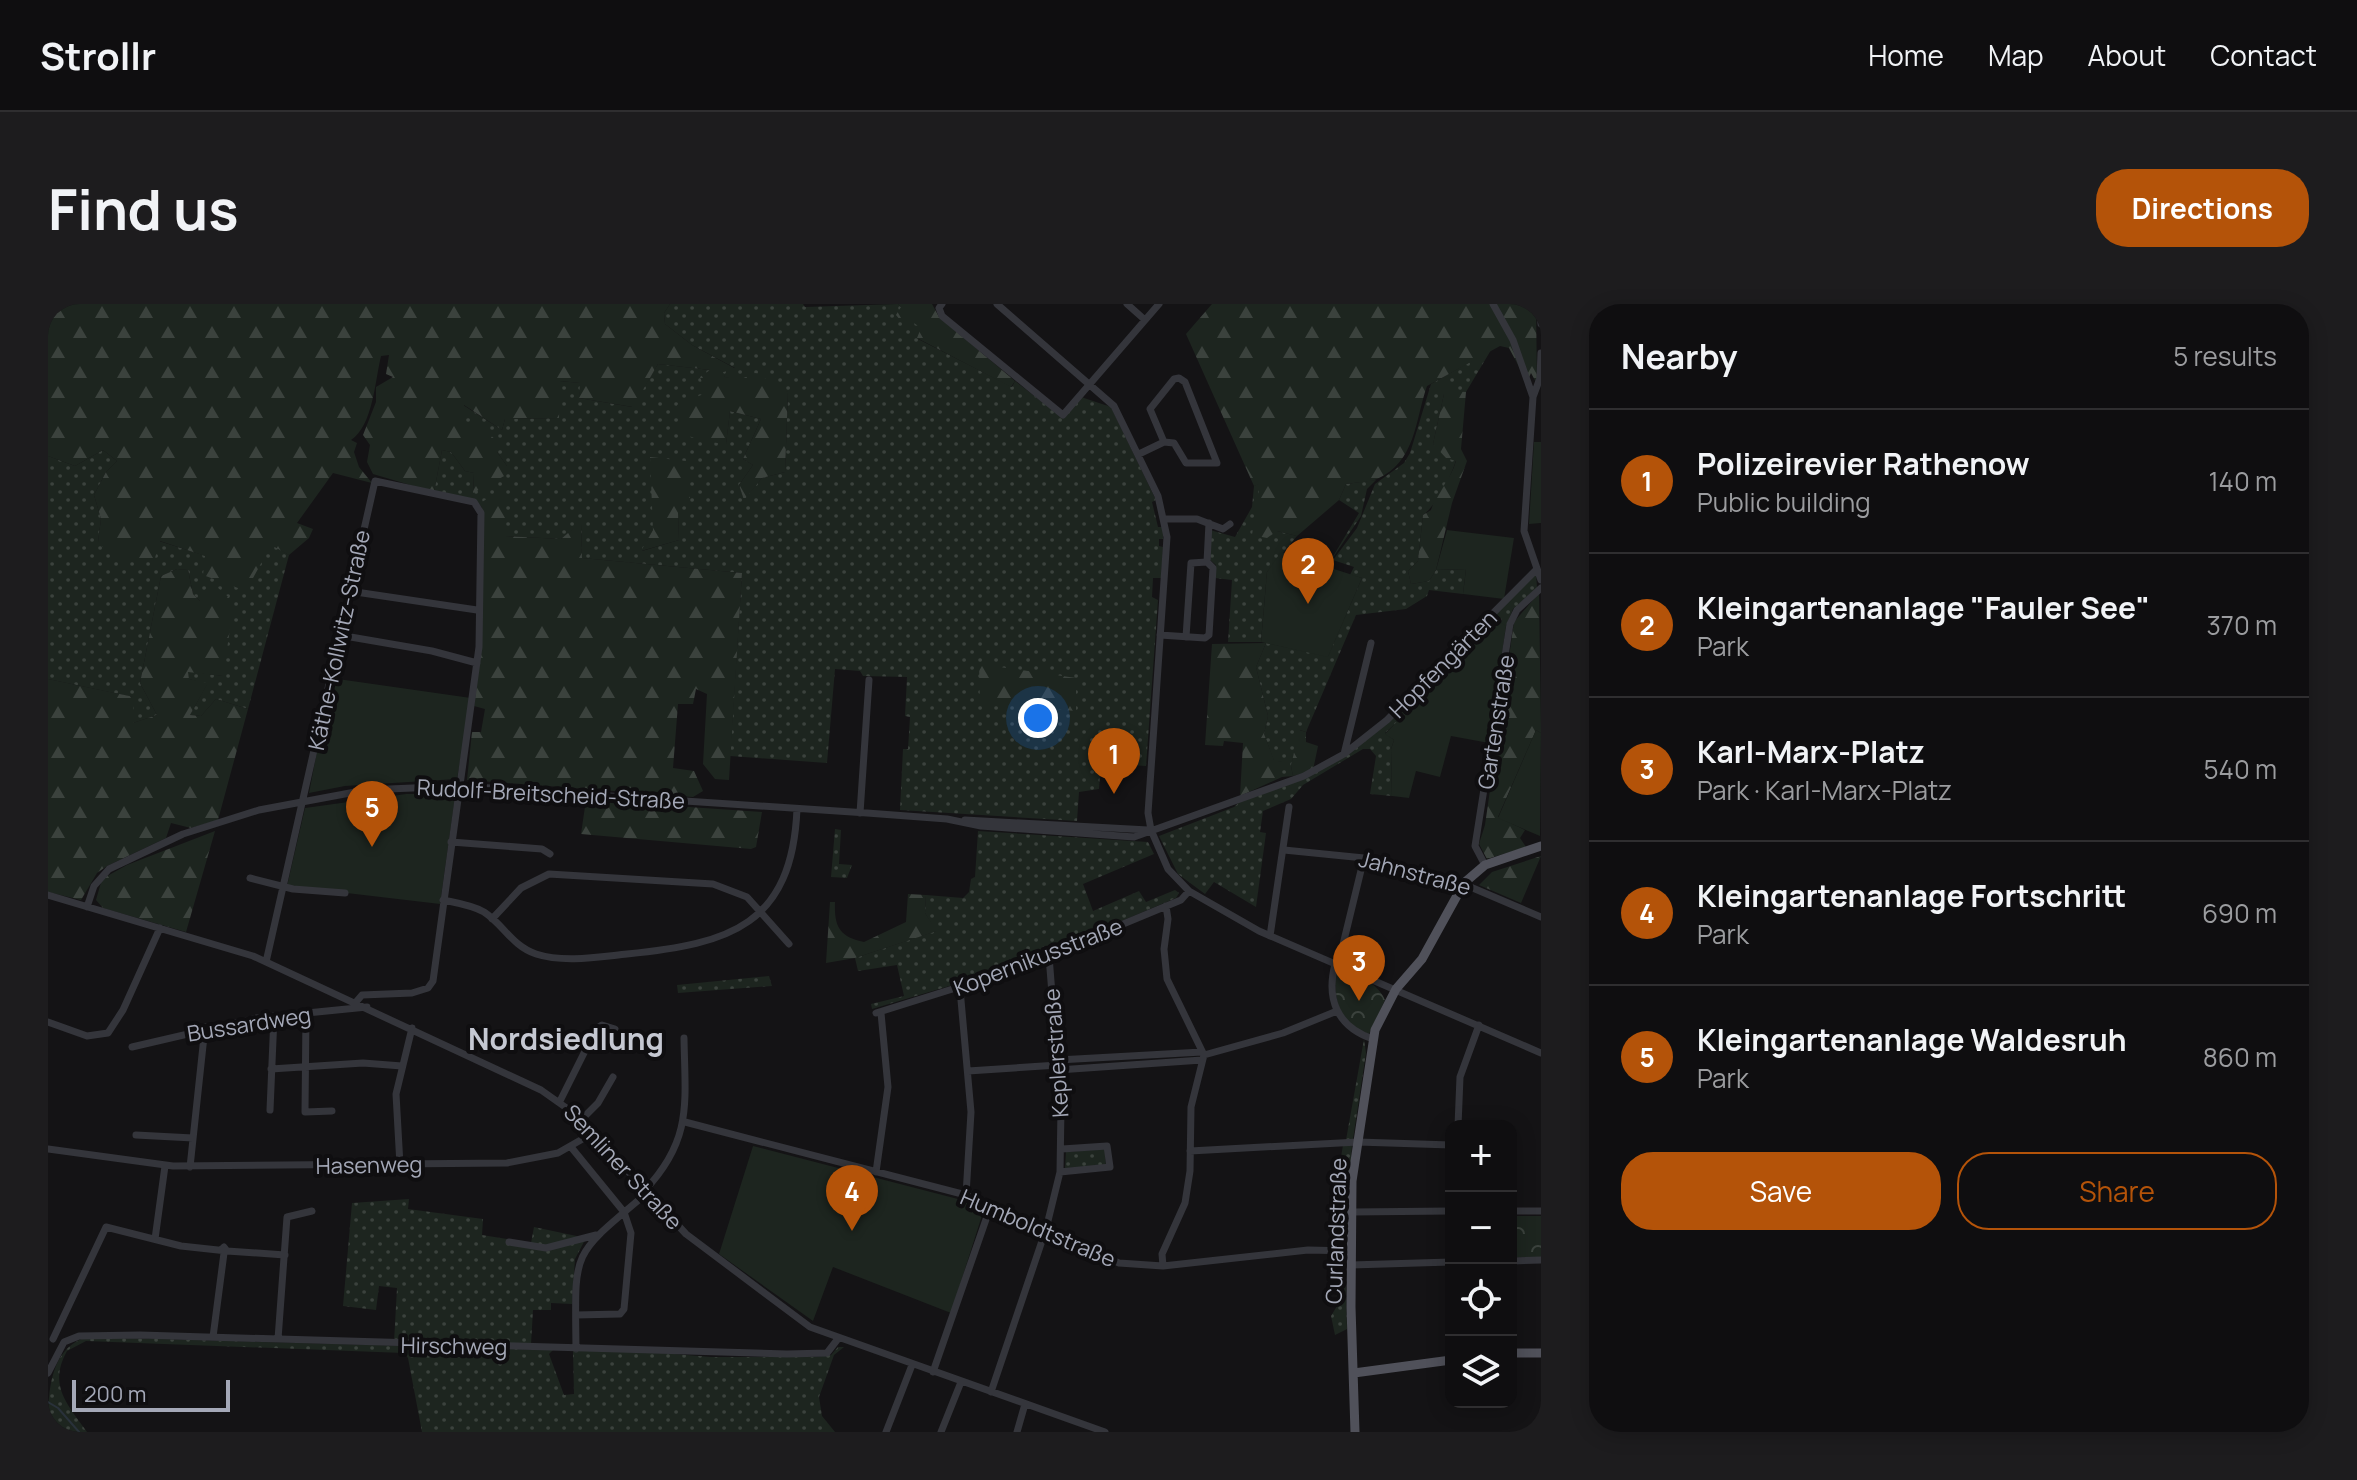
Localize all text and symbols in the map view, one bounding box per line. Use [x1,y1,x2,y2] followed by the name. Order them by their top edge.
[40,29,156,81] text: Strollr
[1868,36,1944,74] text: Home
[1988,36,2044,74] text: Map
[2088,36,2166,74] text: About
[2210,36,2317,74] text: Contact
[2096,169,2309,247] button: Directions
[48,170,239,247] text: Find us
[1621,333,1737,379] text: Nearby
[2173,338,2277,374] text: 5 results
[1697,443,2030,484] text: Polizeirevier Rathenow
[1641,463,1653,499] text: 1
[2208,463,2277,499] text: 140 m
[1697,484,1871,520] text: Public building
[301,527,377,753] street label: Käthe-Kollwitz-Straße
[1282,538,1334,604] pin: 2
[1697,587,2150,628] text: Kleingartenanlage "Fauler See"
[1382,603,1504,725] street label: Hopfengärten
[1639,607,1655,643] text: 2
[2206,607,2277,643] text: 370 m
[1697,628,1749,664] text: Park
[1471,652,1521,791] street label: Gartenstraße
[1018,698,1058,738] your location
[1088,728,1140,794] pin: 1
[1697,731,1925,772] text: Karl-Marx-Platz
[1639,751,1655,787] text: 3
[2204,751,2277,787] text: 540 m
[416,772,686,816] street label: Rudolf-Breitscheid-Straße
[1697,772,1952,808] text: Park · Karl-Marx-Platz
[346,781,398,847] pin: 5
[1356,844,1474,902] street label: Jahnstraße
[1697,875,2126,916] text: Kleingartenanlage Fortschritt
[1639,895,1655,931] text: 4
[2202,895,2277,931] text: 690 m
[949,911,1127,1003] street label: Kopernikusstraße
[1697,916,1749,952] text: Park
[1333,935,1385,1001] pin: 3
[1037,987,1075,1119] street label: Keplerstraße
[185,999,313,1049] street label: Bussardweg
[468,1018,664,1059] district label: Nordsiedlung
[1697,1019,2127,1060] text: Kleingartenanlage Waldesruh
[1639,1039,1655,1075] text: 5
[2203,1039,2277,1075] text: 860 m
[1697,1060,1749,1096] text: Park
[557,1098,689,1236] street label: Semliner Straße
[1445,1120,1517,1408] map controls
[1445,1120,1517,1192] button: +
[315,1149,423,1181] street label: Hasenweg
[1621,1152,1941,1230] button: Save
[1957,1152,2277,1230] button: Share
[1318,1157,1354,1305] street label: Curlandstraße
[826,1165,878,1231] pin: 4
[956,1182,1120,1274] street label: Humboldtstraße
[1445,1192,1517,1264] button: −
[1445,1264,1517,1336] button: locate
[400,1330,508,1362] street label: Hirschweg
[1445,1336,1517,1408] button: layers
[72,1376,230,1412] scale bar
[84,1379,146,1409] text: 200 m

